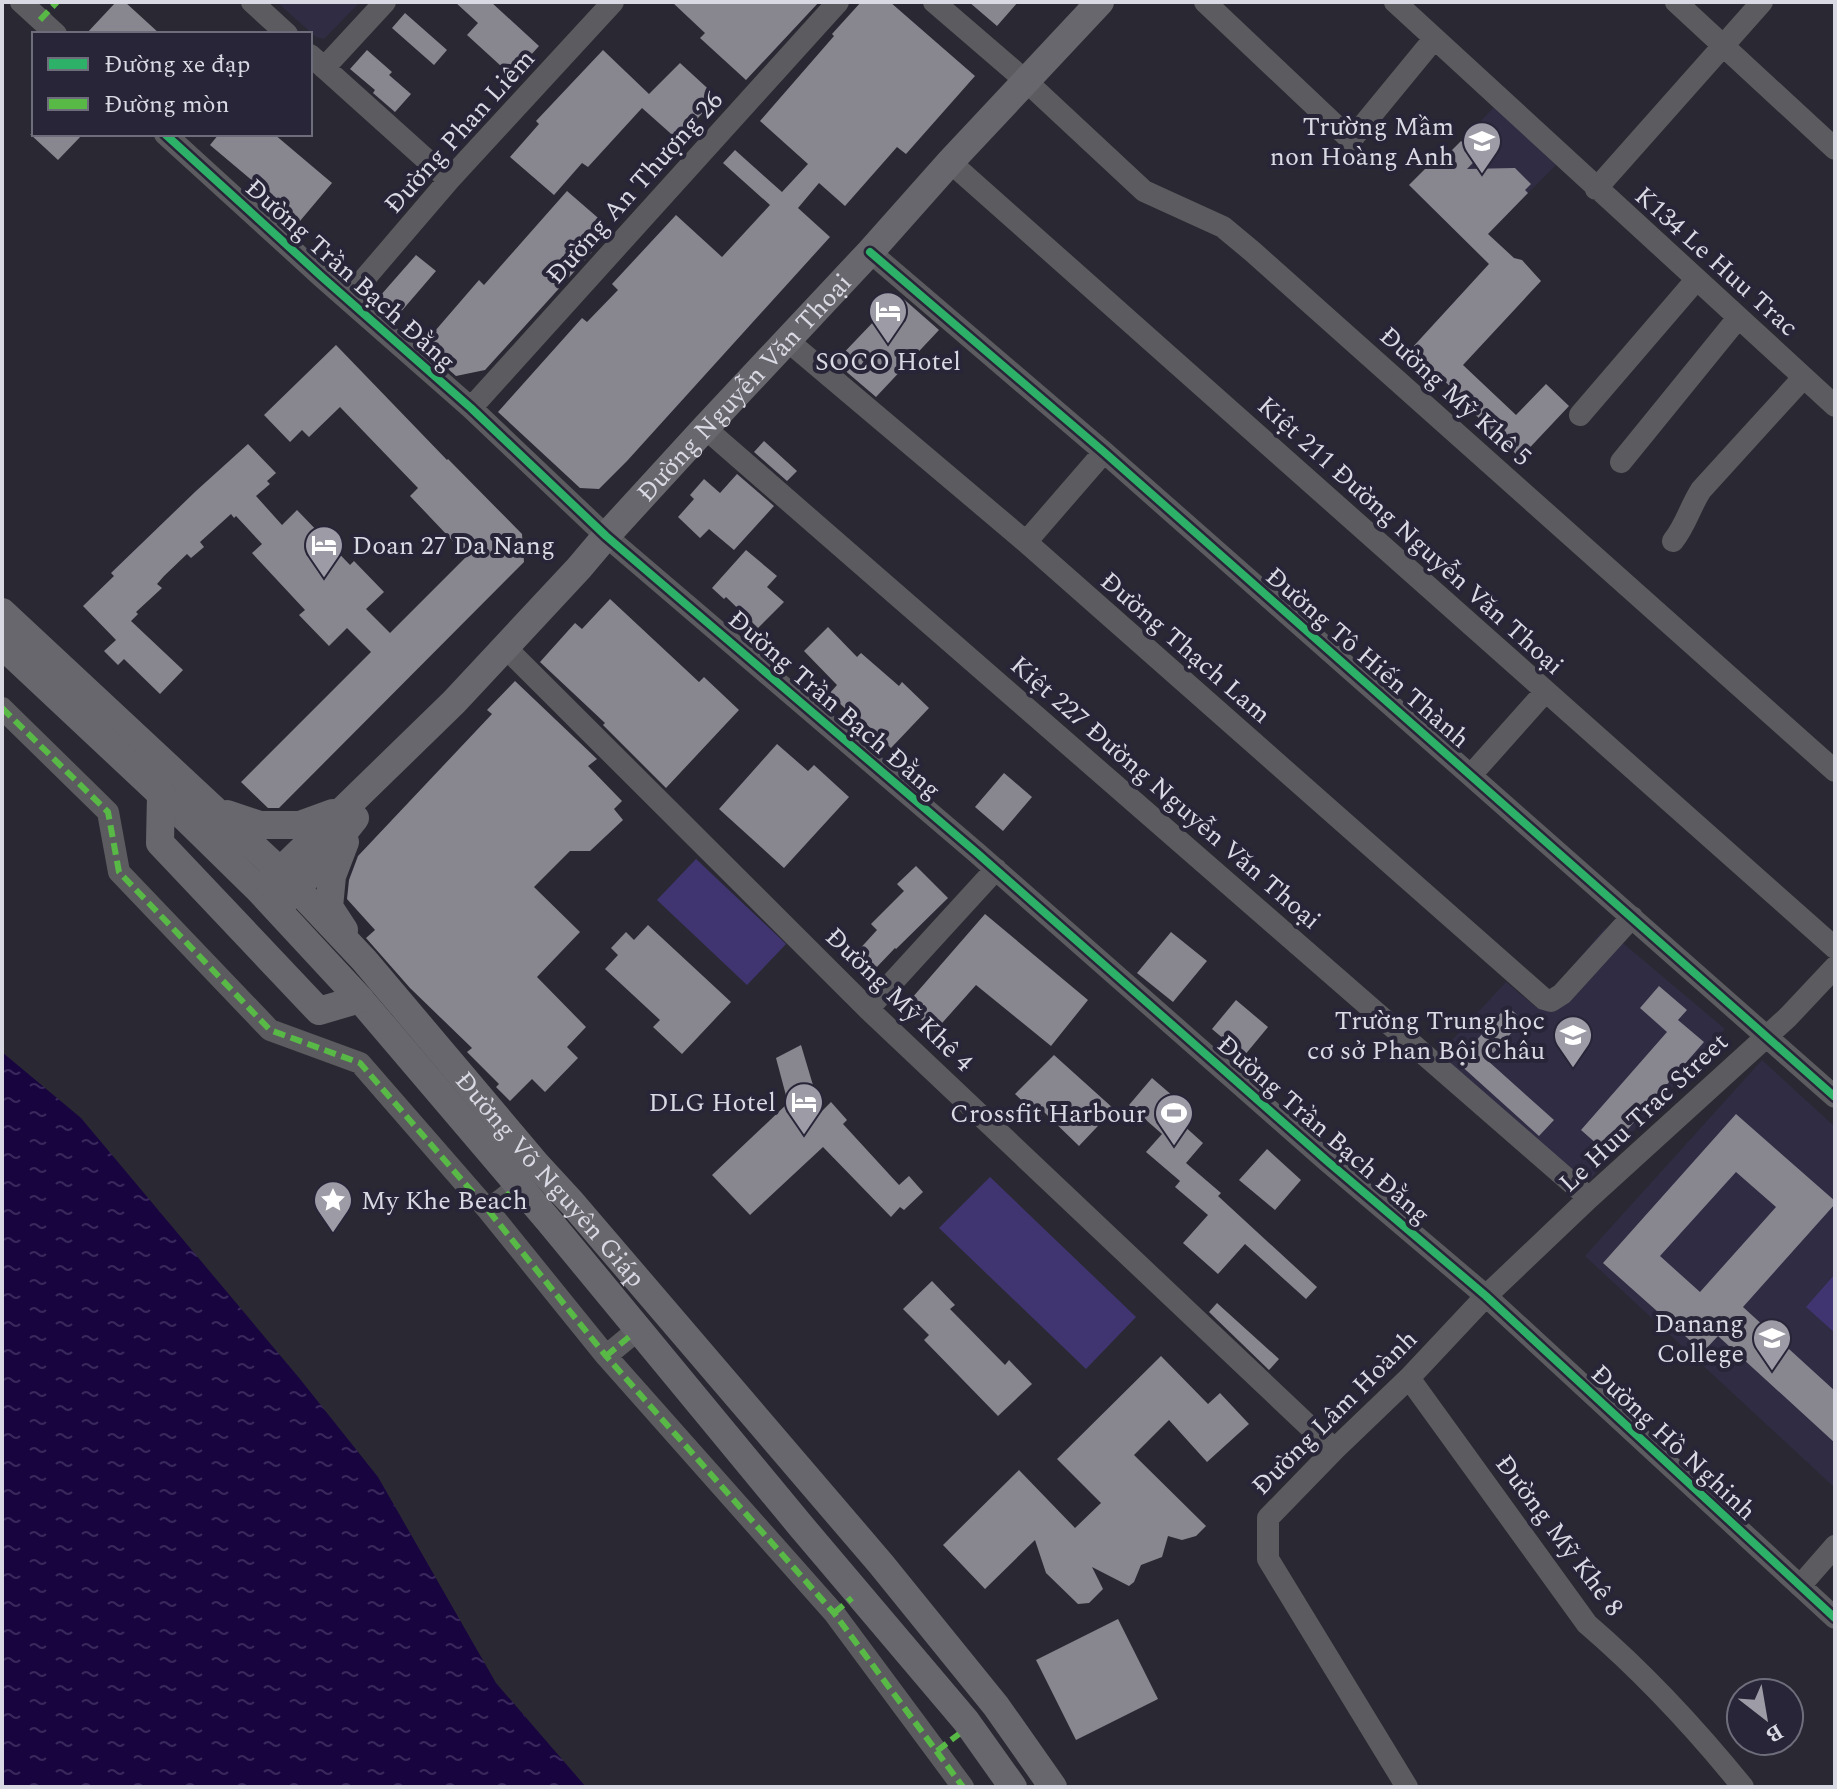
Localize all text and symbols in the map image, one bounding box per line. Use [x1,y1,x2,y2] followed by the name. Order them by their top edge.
[32,32,312,136] legend
[375,40,545,223] street label: Đường Phan Liêm
[104,47,250,83] text: Đường xe đạp
[537,82,733,293] street label: Đường An Thượng 26
[104,87,230,123] text: Đường mòn
[1270,107,1454,177] place label: Trường Mầm non Hoàng Anh
[1461,120,1503,175] school or university icon: Trường Mầm non Hoàng Anh
[236,169,465,381] street label: Đường Trần Bạch Đằng
[1625,177,1807,347] street label: K134 Le Huu Trac
[627,264,862,512] street label: Đường Nguyễn Văn Thoại
[867,290,909,345] hotel icon: SOCO Hotel
[1370,317,1541,476] street label: Đường Mỹ Khê 5
[815,342,961,382] place label: SOCO Hotel
[1248,387,1573,685] street label: Kiệt 211 Đường Nguyễn Văn Thoại
[303,524,345,579] hotel icon: Doan 27 Da Nang
[352,526,555,566] place label: Doan 27 Da Nang
[1256,557,1479,758] street label: Đường Tô Hiến Thành
[1091,562,1280,733] street label: Đường Thạch Lam
[719,600,950,809] street label: Đường Trần Bạch Đằng
[1001,646,1330,939] street label: Kiệt 227 Đường Nguyễn Văn Thoại
[816,918,983,1081] street label: Đường Mỹ Khê 4
[1307,1001,1545,1071] place label: Trường Trung học cơ sở Phan Bội Châu
[1552,1014,1594,1069] school or university icon: Trường Trung học cơ sở Phan Bội Châu
[1550,1023,1738,1202] street label: Le Huu Trac Street
[1208,1025,1439,1234] street label: Đường Trần Bạch Đằng
[445,1063,655,1297] street label: Đường Võ Nguyên Giáp
[783,1081,825,1136] hotel icon: DLG Hotel
[648,1083,776,1123] place label: DLG Hotel
[1153,1092,1195,1147] sports icon: Crossfit Harbour
[950,1094,1146,1134] place label: Crossfit Harbour
[312,1179,354,1234] place icon: My Khe Beach
[361,1181,528,1221] place label: My Khe Beach
[1654,1304,1744,1374] place label: Danang College
[1751,1317,1793,1372] school or university icon: Danang College
[1243,1321,1427,1505] street label: Đường Lâm Hoành
[1581,1355,1765,1530] street label: Đường Hồ Nghinh
[1485,1446,1633,1625] street label: Đường Mỹ Khê 8
[1725,1677,1805,1757] north arrow
[1759,1715,1790,1751] text: B

